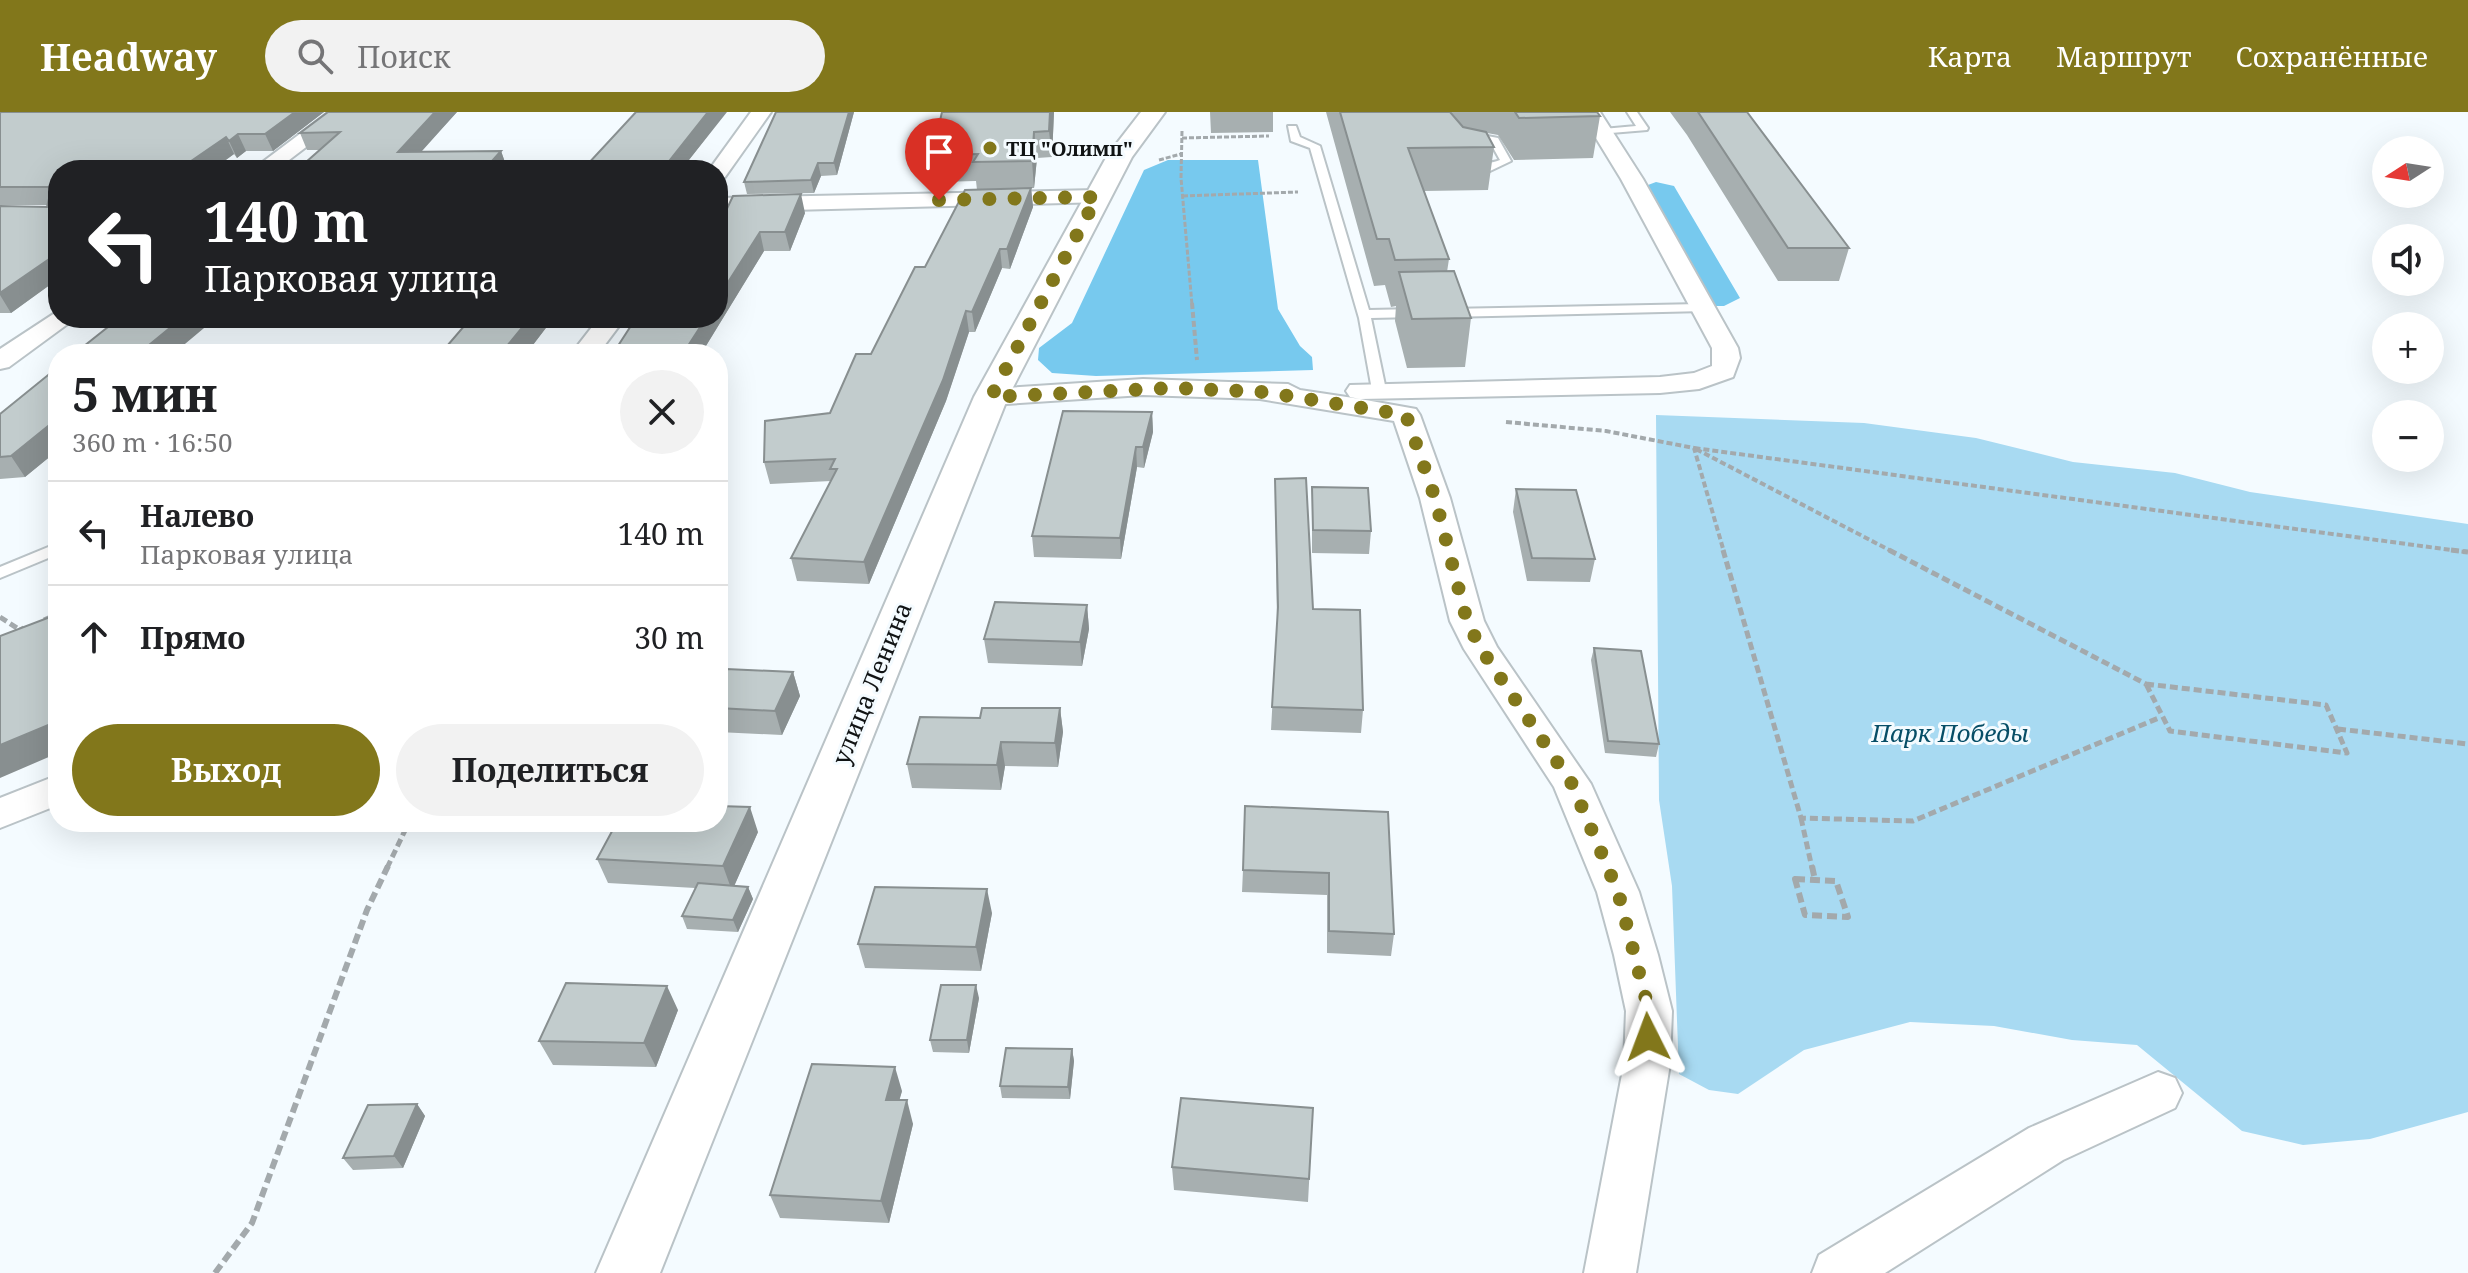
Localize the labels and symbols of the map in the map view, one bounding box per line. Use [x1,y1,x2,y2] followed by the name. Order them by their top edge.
[905,118,973,200] pin
[1006,135,1133,162] place label: ТЦ "Олимп"
[2372,136,2444,208] north arrow
[981,139,999,157] marker: ТЦ "Олимп"
[823,597,919,769] street label: улица Ленина
[1870,716,2029,749] park label: Парк Победы
[1606,995,1690,1079] position arrow

